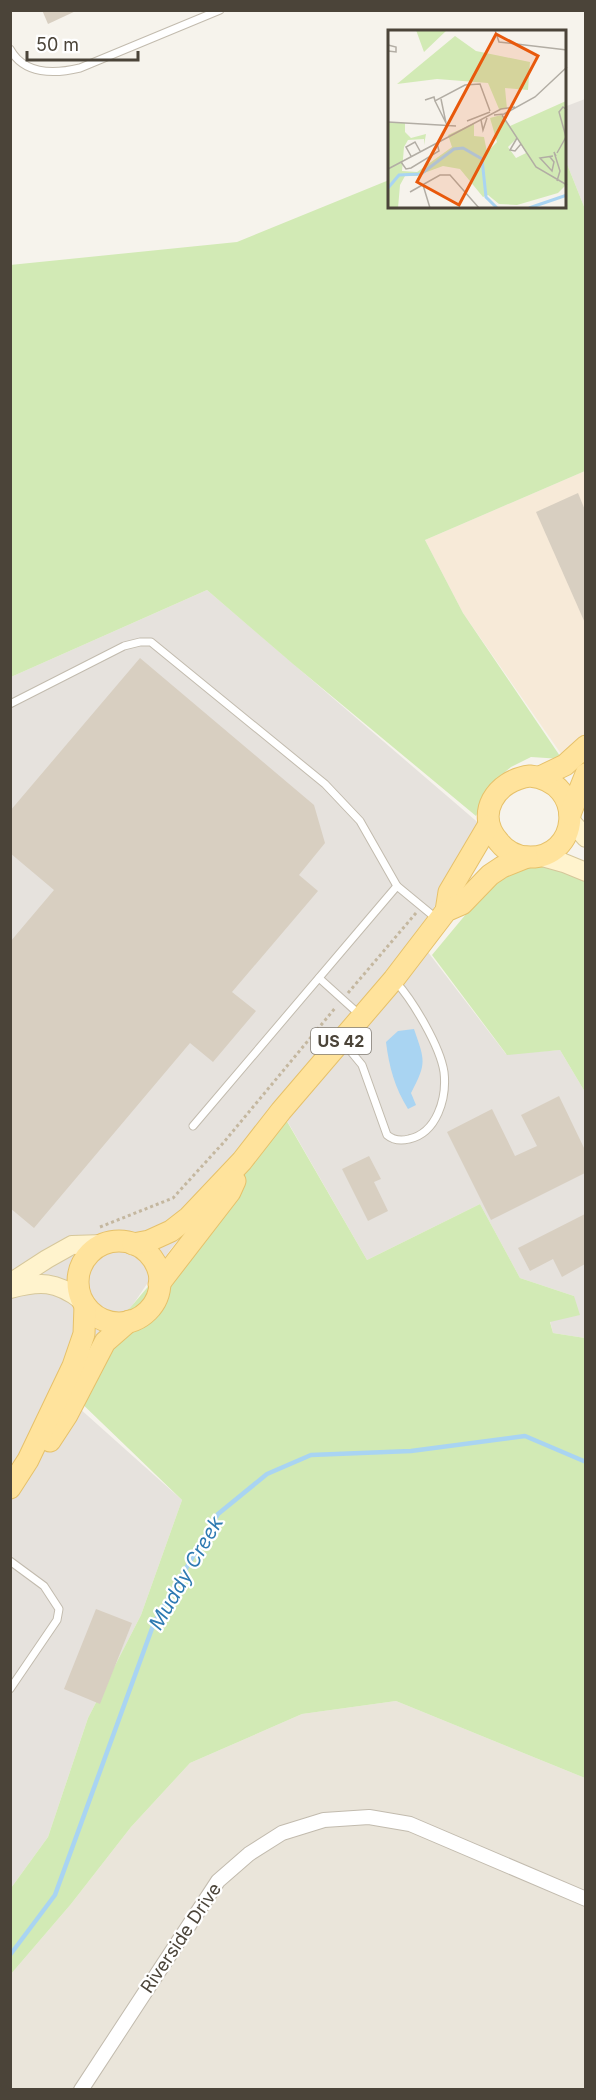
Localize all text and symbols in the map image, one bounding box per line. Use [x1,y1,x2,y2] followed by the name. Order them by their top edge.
[27,24,138,62] scale bar
[388,30,566,208] inset map
[36,34,79,55] text: 50 m
[311,1028,371,1054] road number: US 42
[144,1511,229,1634] water label: Muddy Creek
[136,1879,225,1997] street label: Riverside Drive

